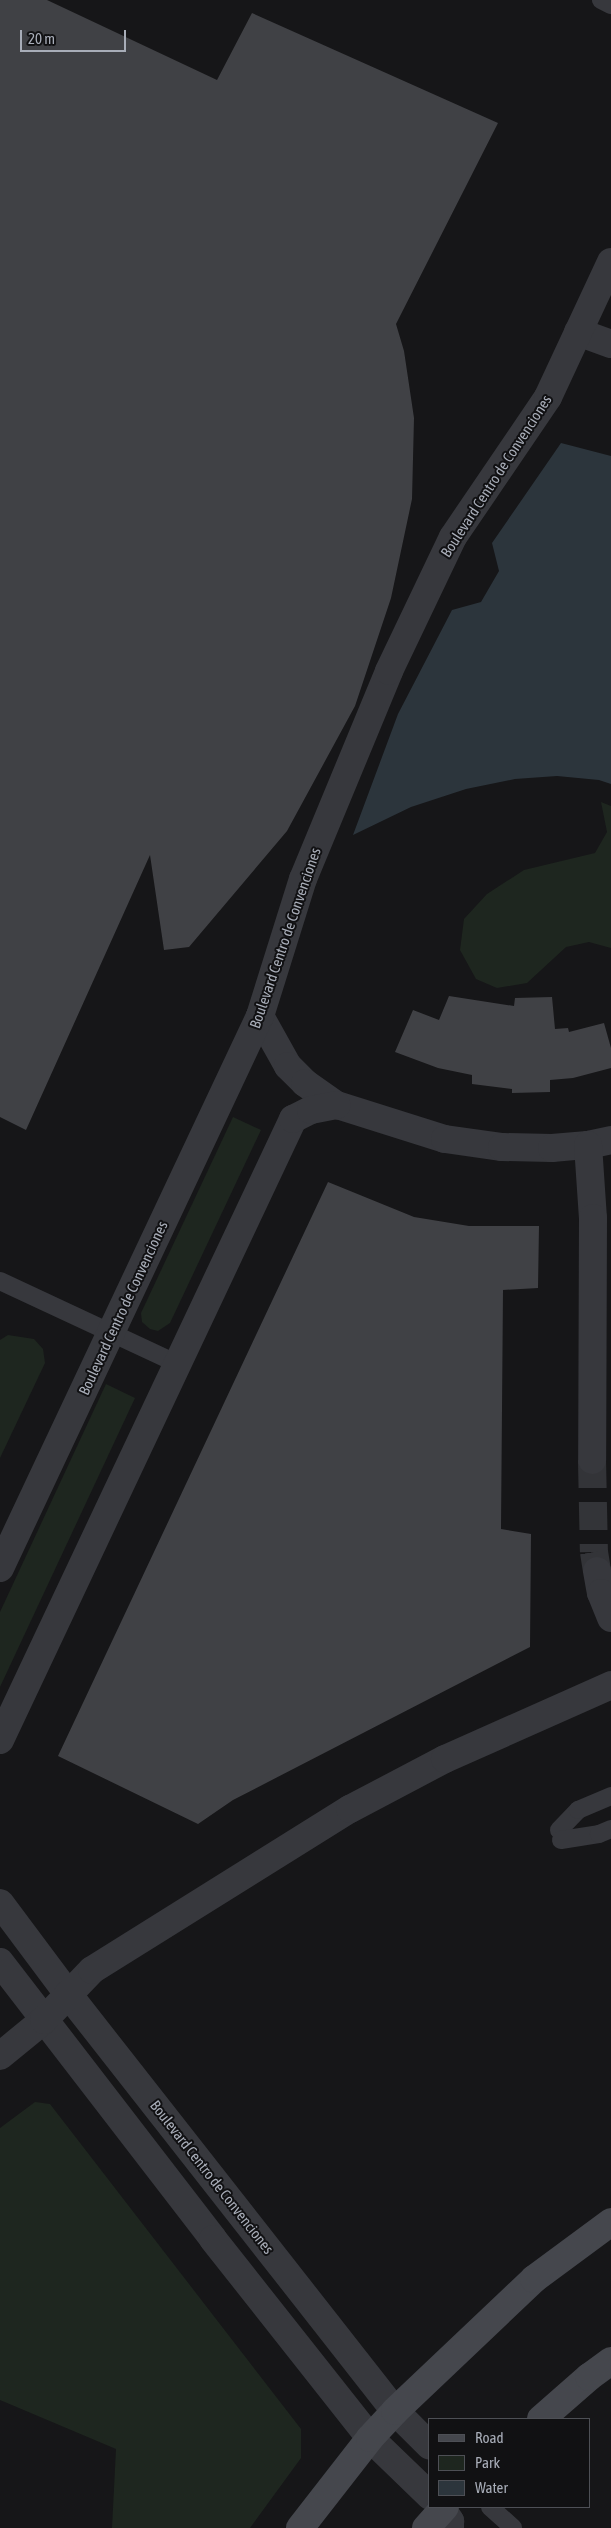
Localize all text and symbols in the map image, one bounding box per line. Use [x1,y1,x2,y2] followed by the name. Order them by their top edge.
[22,20,129,52] scale bar
[28,30,55,47] text: 20 m
[437,392,555,560] street label: Boulevard Centro de Convenciones
[246,845,324,1031] street label: Boulevard Centro de Convenciones
[75,1218,171,1398] street label: Boulevard Centro de Convenciones
[146,2097,278,2257] street label: Boulevard Centro de Convenciones
[428,2418,591,2508] legend
[475,2429,504,2446] text: Road
[475,2454,500,2471] text: Park
[475,2479,508,2496] text: Water

